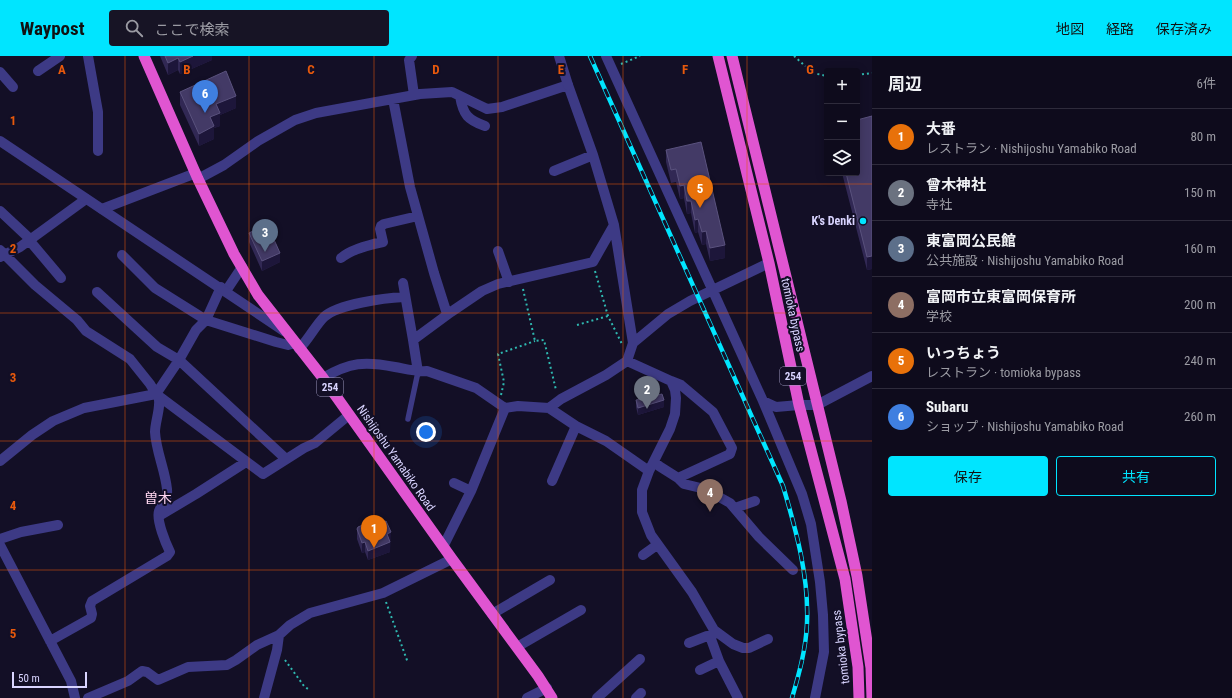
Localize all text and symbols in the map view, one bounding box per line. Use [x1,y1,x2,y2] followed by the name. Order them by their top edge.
[109,10,389,46] search box
[20,17,85,40] text: Waypost
[123,17,145,39] icon: search
[155,21,230,39] text: ここで検索
[1056,21,1084,37] text: 地図
[1106,21,1134,37] text: 経路
[1156,21,1212,37] text: 保存済み
[58,62,66,77] text: A
[183,62,191,77] text: B
[307,62,315,77] text: C
[432,62,440,77] text: D
[558,62,565,77] text: E
[682,62,688,77] text: F
[806,62,814,77] text: G
[824,68,860,176] map controls
[824,68,860,104] button: +
[888,74,922,94] text: 周辺
[1197,76,1216,91] text: 6件
[192,80,218,113] pin: 6
[824,104,860,140] button: −
[10,113,16,128] text: 1
[926,120,956,138] text: 大番
[898,129,904,144] text: 1
[1190,129,1216,144] text: 80 m
[824,140,860,176] button: layers
[926,141,1137,156] text: レストラン · Nishijoshu Yamabiko Road
[687,175,713,208] pin: 5
[926,176,986,194] text: 曾木神社
[898,185,904,200] text: 2
[1184,185,1216,200] text: 150 m
[926,197,952,212] text: 寺社
[812,214,855,228] place label: K's Denki
[858,216,868,226] marker: K's Denki
[252,219,278,252] pin: 3
[926,232,1016,250] text: 東富岡公民館
[10,241,17,256] text: 2
[898,241,904,256] text: 3
[1184,241,1216,256] text: 160 m
[926,253,1124,268] text: 公共施設 · Nishijoshu Yamabiko Road
[778,277,808,353] street label: tomioka bypass
[926,288,1076,306] text: 富岡市立東富岡保育所
[898,297,904,312] text: 4
[1184,297,1216,312] text: 200 m
[926,309,952,324] text: 学校
[926,344,1001,362] text: いっちょう
[898,353,904,368] text: 5
[1184,353,1216,368] text: 240 m
[926,365,1081,380] text: レストラン · tomioka bypass
[780,367,806,385] road number: 254
[10,370,16,385] text: 3
[634,376,660,409] pin: 2
[317,378,343,396] road number: 254
[926,398,968,416] text: Subaru
[354,402,438,514] street label: Nishijoshu Yamabiko Road
[898,409,904,424] text: 6
[1184,409,1216,424] text: 260 m
[926,419,1124,434] text: ショップ · Nishijoshu Yamabiko Road
[416,422,436,442] your location
[888,456,1048,496] button: 保存
[1056,456,1216,496] button: 共有
[697,479,723,512] pin: 4
[144,490,172,506] district label: 曽木
[10,498,17,513] text: 4
[361,515,387,548] pin: 1
[830,609,852,685] street label: tomioka bypass
[10,626,17,641] text: 5
[12,670,87,689] scale bar
[18,672,40,685] text: 50 m

